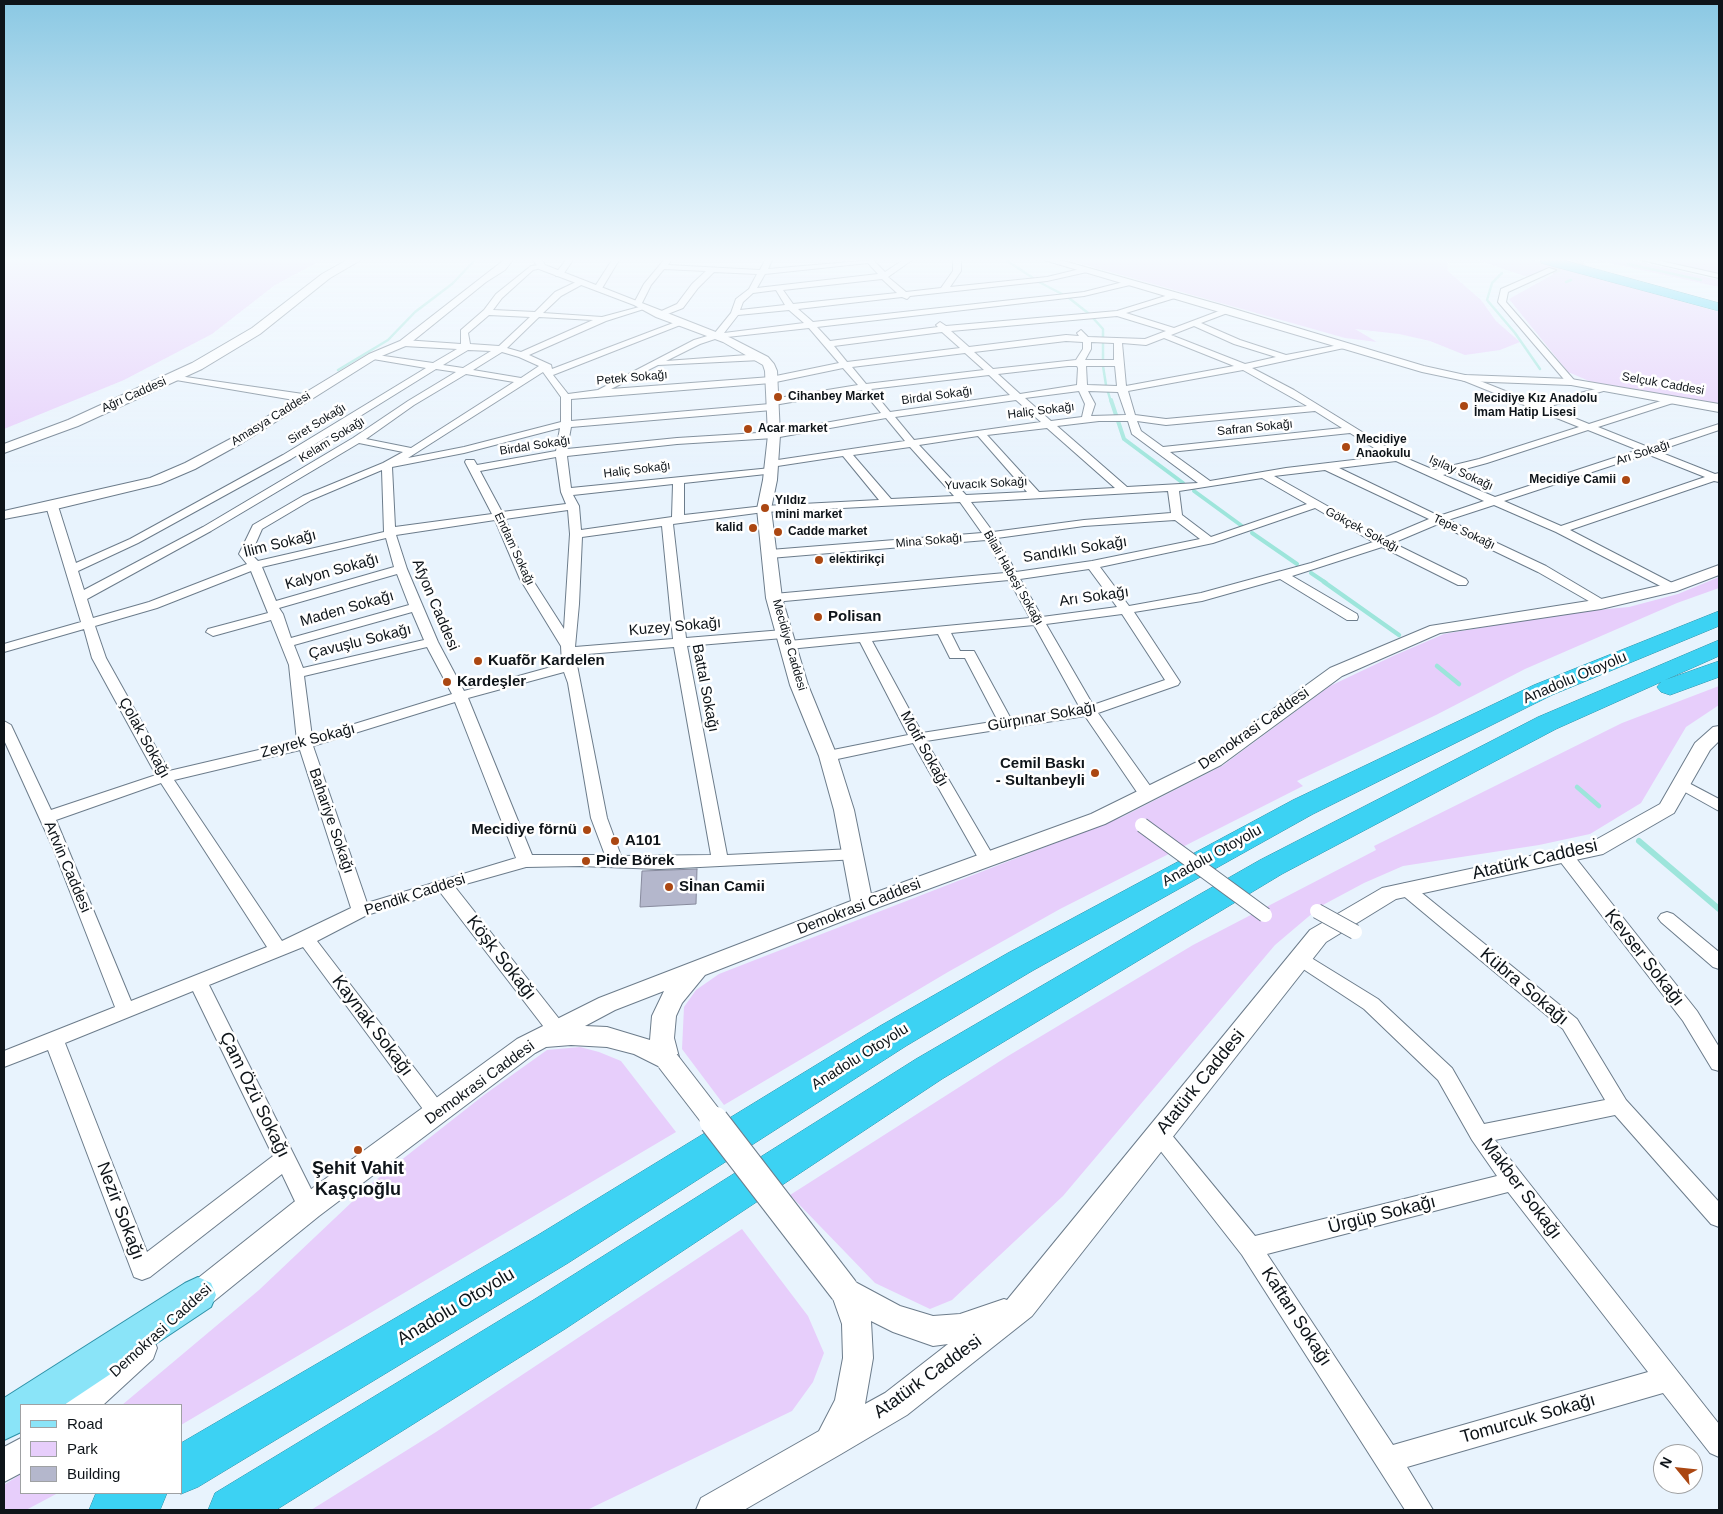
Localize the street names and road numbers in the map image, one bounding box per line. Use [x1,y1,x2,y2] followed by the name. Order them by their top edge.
[596,368,668,388] street label: Petek Sokağı
[1621,370,1705,398] street label: Selçuk Caddesi
[99,374,169,416] street label: Ağrı Caddesi
[901,384,973,408] street label: Birdal Sokağı
[229,389,313,449] street label: Amasya Caddesi
[1007,400,1075,422] street label: Haliç Sokağı
[285,401,349,447] street label: Siret Sokağı
[297,414,367,466] street label: Kelam Sokağı
[1216,417,1294,439] street label: Safran Sokağı
[499,433,571,459] street label: Birdal Sokağı
[1614,437,1672,469] street label: Arı Sokağı
[1427,452,1495,494] street label: Işılay Sokağı
[603,459,671,481] street label: Haliç Sokağı
[944,475,1028,493] street label: Yuvacık Sokağı
[1323,505,1401,555] street label: Gökçek Sokağı
[491,510,537,588] street label: Endam Sokağı
[1431,511,1497,553] street label: Tepe Sokağı
[242,526,318,562] street label: İlim Sokağı
[980,528,1046,628] street label: Bilali Habeşi Sokağı
[895,531,963,551] street label: Mina Sokağı
[1022,533,1128,567] street label: Sandıklı Sokağı
[283,550,381,594] street label: Kalyon Sokağı
[408,557,462,653] street label: Afyon Caddesi
[1058,583,1130,611] street label: Arı Sokağı
[298,587,396,631] street label: Maden Sokağı
[769,597,809,693] street label: Mecidiye Caddesi
[628,614,722,640] street label: Kuzey Sokağı
[307,621,413,663] street label: Çavuşlu Sokağı
[688,642,722,734] street label: Battal Sokağı
[1520,648,1630,708] street label: Anadolu Otoyolu
[1195,684,1313,774] street label: Demokrasi Caddesi
[115,695,173,781] street label: Çolak Sokağı
[986,699,1098,735] street label: Gürpınar Sokağı
[896,708,952,790] street label: Motif Sokağı
[259,720,357,762] street label: Zeyrek Sokağı
[305,766,357,876] street label: Bahariye Sokağı
[40,819,94,915] street label: Artvin Caddesi
[1159,821,1265,891] street label: Anadolu Otoyolu
[1470,835,1600,885] street label: Atatürk Caddesi
[362,870,468,920] street label: Pendik Caddesi
[795,875,923,939] street label: Demokrasi Caddesi
[1599,905,1689,1011] street label: Kevser Sokağı
[461,912,541,1004] street label: Köşk Sokağı
[1475,944,1573,1030] street label: Kübra Sokağı
[327,971,417,1081] street label: Kaynak Sokağı
[808,1020,912,1094] street label: Anadolu Otoyolu
[1152,1025,1250,1139] street label: Atatürk Caddesi
[214,1029,294,1161] street label: Çam Özü Sokağı
[422,1037,538,1129] street label: Demokrasi Caddesi
[1476,1134,1566,1244] street label: Makber Sokağı
[91,1159,149,1263] street label: Nezir Sokağı
[1326,1191,1438,1239] street label: Ürgüp Sokağı
[393,1263,519,1351] street label: Anadolu Otoyolu
[1256,1264,1336,1370] street label: Kaftan Sokağı
[106,1281,216,1381] street label: Demokrasi Caddesi
[870,1331,986,1423] street label: Atatürk Caddesi
[1458,1389,1598,1449] street label: Tomurcuk Sokağı

